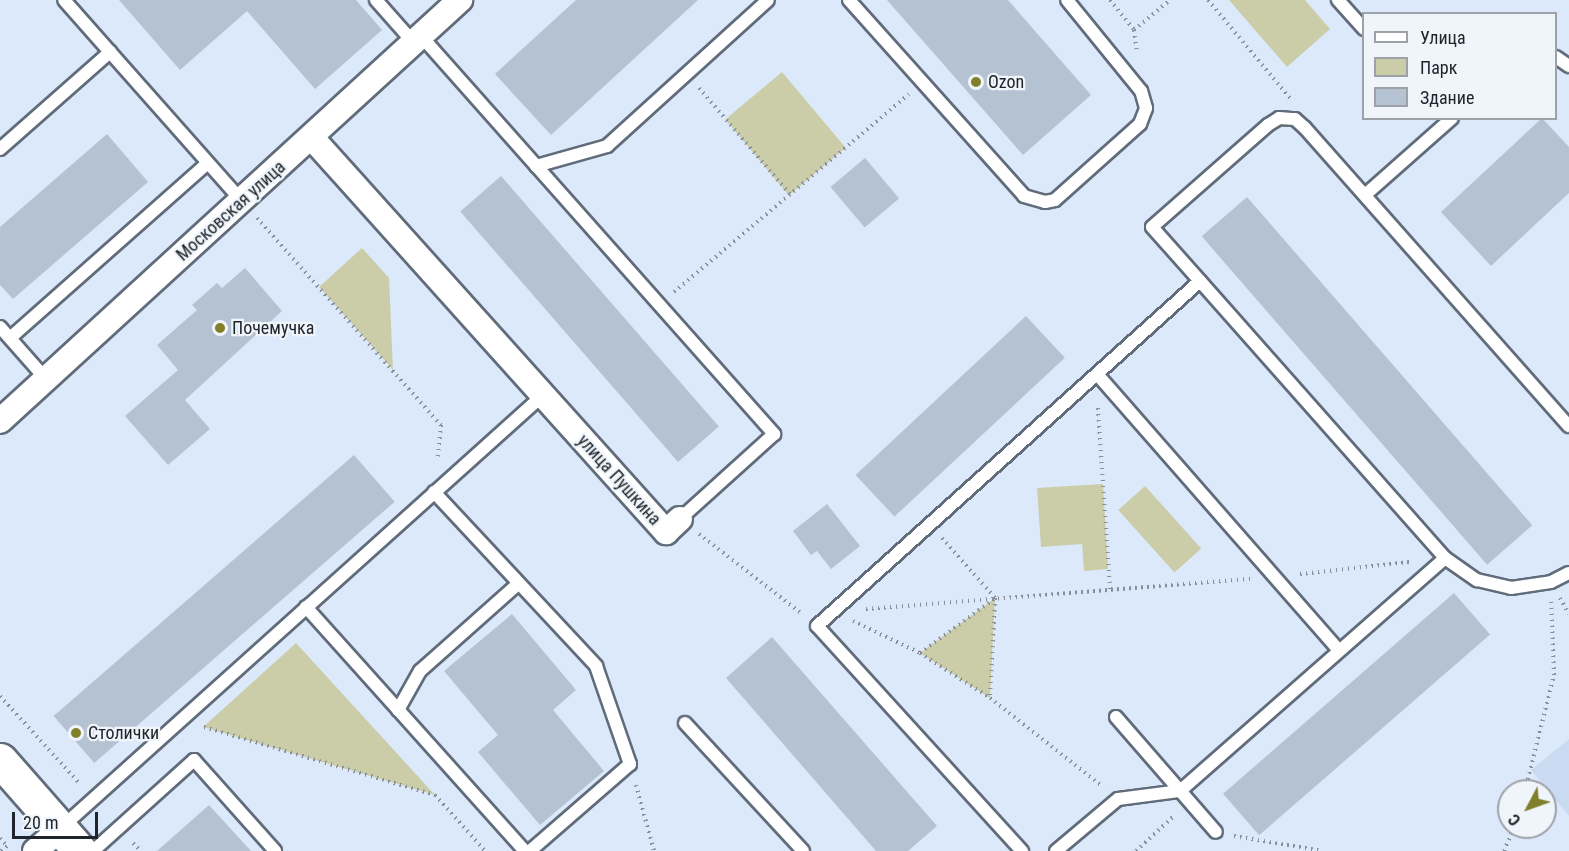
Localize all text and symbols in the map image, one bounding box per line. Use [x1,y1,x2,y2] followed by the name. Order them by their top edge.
[1362,12,1557,120] legend
[1420,27,1466,48] text: Улица
[1420,57,1457,78] text: Парк
[988,71,1024,93] place label: Ozon
[969,75,983,89] marker: Ozon
[1420,87,1474,108] text: Здание
[172,156,290,266] street label: Московская улица
[232,317,314,339] place label: Почемучка
[213,321,227,335] marker: Почемучка
[573,430,665,530] street label: улица Пушкина
[88,722,159,744] place label: Столички
[69,726,83,740] marker: Столички
[1497,779,1557,839] north arrow
[15,800,100,838] scale bar
[1504,810,1525,830] text: С
[23,812,58,833] text: 20 m

